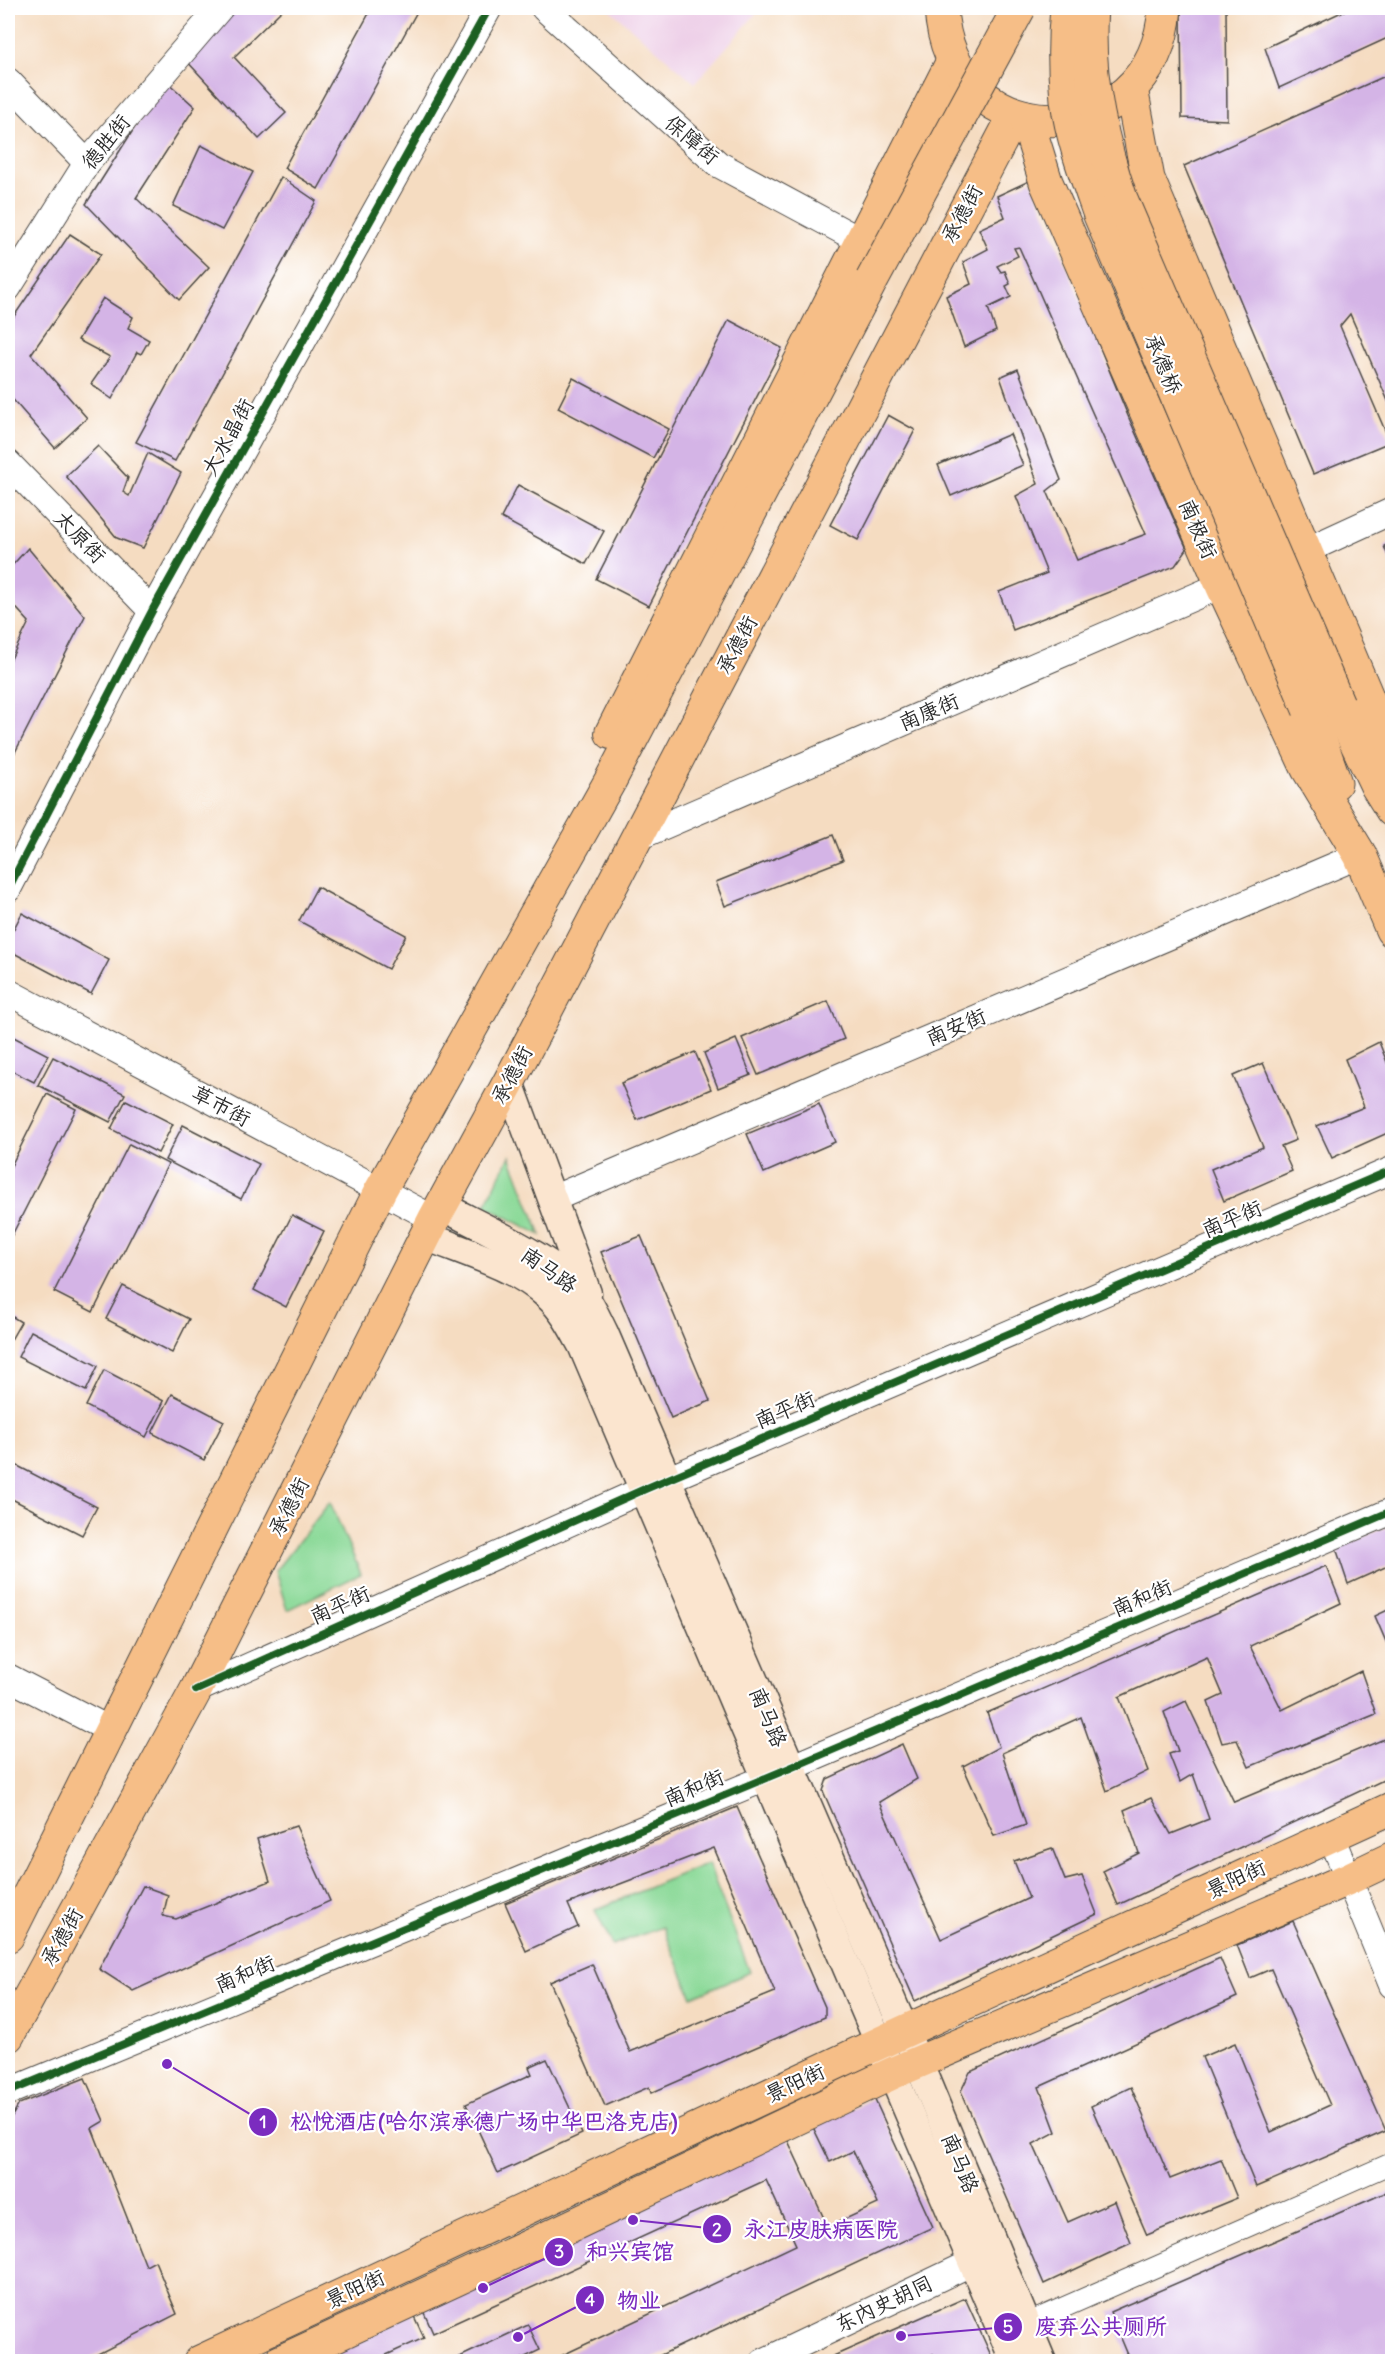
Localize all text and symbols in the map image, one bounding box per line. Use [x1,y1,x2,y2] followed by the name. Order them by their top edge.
[75,109,136,175] street label: 德胜街
[660,109,725,170] street label: 保障街
[935,180,988,248] street label: 承德街
[1139,330,1188,398] street label: 承德桥
[195,393,260,480] street label: 大水晶街
[1173,495,1224,563] street label: 南极街
[49,505,112,569] street label: 太原街
[710,611,763,679] street label: 承德街
[895,687,963,736] street label: 南康街
[922,1002,990,1051] street label: 南安街
[485,1041,538,1109] street label: 承德街
[187,1079,255,1132] street label: 草市街
[1198,1194,1266,1243] street label: 南平街
[516,1240,583,1299] street label: 南马路
[751,1385,819,1434] street label: 南平街
[262,1473,315,1541] street label: 承德街
[1108,1573,1176,1622] street label: 南和街
[306,1579,374,1630] street label: 南平街
[744,1683,793,1751] street label: 南马路
[660,1763,728,1812] street label: 南和街
[1202,1853,1270,1904] street label: 景阳街
[34,1903,89,1971] street label: 承德街
[211,1949,279,1998] street label: 南和街
[761,2057,829,2108] street label: 景阳街
[248,2102,690,2142] callout: 松悦酒店(哈尔滨承德广场中华巴洛克店)
[290,2107,678,2135] text: 松悦酒店(哈尔滨承德广场中华巴洛克店)
[259,2110,267,2133] text: 1
[936,2129,985,2197] street label: 南马路
[702,2209,910,2249] callout: 永江皮肤病医院
[744,2215,898,2243] text: 永江皮肤病医院
[712,2218,722,2241] text: 2
[544,2232,686,2272] callout: 和兴宾馆
[586,2237,674,2265] text: 和兴宾馆
[554,2240,564,2263] text: 3
[321,2263,389,2314] street label: 景阳街
[831,2269,937,2338] street label: 东内史胡同
[575,2280,673,2320] callout: 物业
[617,2286,661,2314] text: 物业
[585,2288,596,2311] text: 4
[993,2307,1179,2347] callout: 废弃公共厕所
[1035,2312,1167,2340] text: 废弃公共厕所
[1003,2315,1013,2338] text: 5

